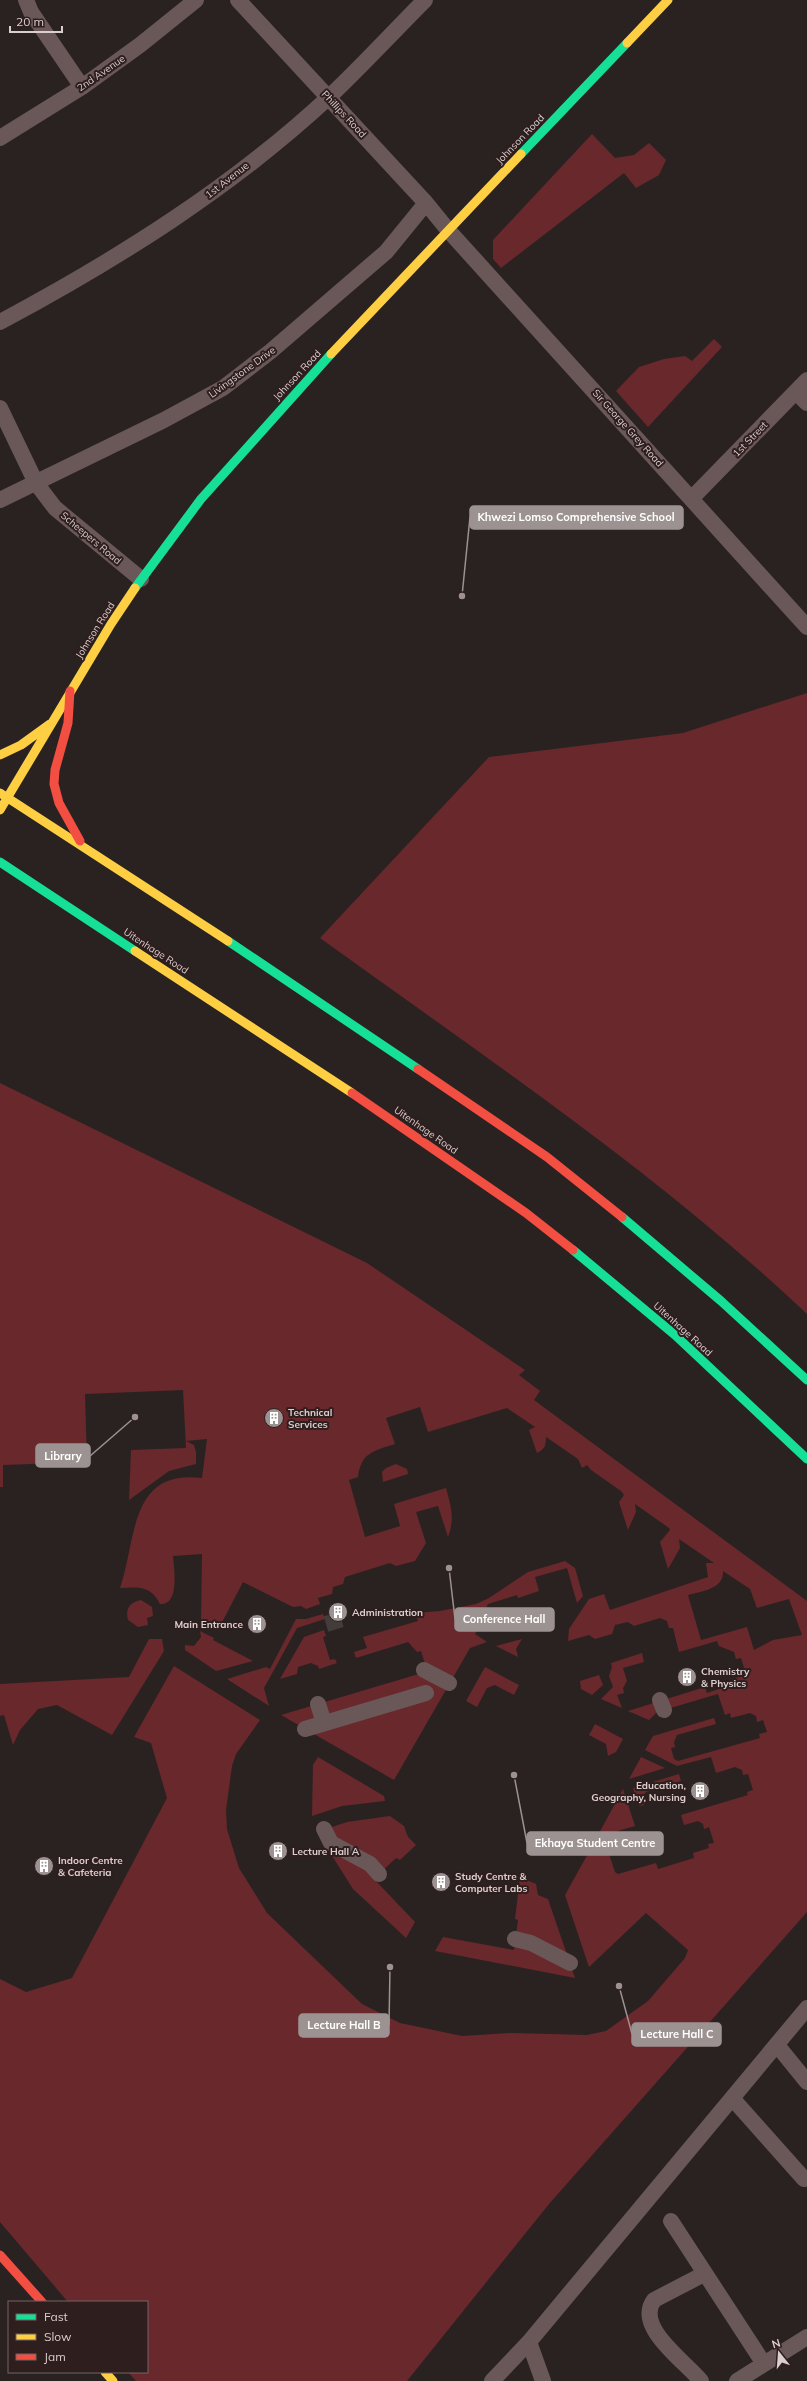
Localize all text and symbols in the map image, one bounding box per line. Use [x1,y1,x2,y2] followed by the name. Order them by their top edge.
[10,8,62,34] scale bar
[16,14,44,29] text: 20 m
[75,52,127,94] street label: 2nd Avenue
[319,88,369,140] street label: Phillips Road
[493,111,547,167] street label: Johnson Road
[203,159,251,201] street label: 1st Avenue
[206,343,278,401] street label: Livingstone Drive
[270,347,324,403] street label: Johnson Road
[590,387,666,469] street label: Sir George Grey Road
[730,418,771,460] street label: 1st Street
[470,506,683,529] callout: Khwezi Lomso Comprehensive School
[58,509,124,567] street label: Scheepers Road
[477,510,675,524] text: Khwezi Lomso Comprehensive School
[72,599,118,661] street label: Johnson Road
[121,925,191,977] street label: Uitenhage Road
[392,1103,460,1157] street label: Uitenhage Road
[651,1299,715,1359] street label: Uitenhage Road
[288,1406,332,1431] place label: Technical Services
[263,1407,285,1429] building icon: Technical Services
[36,1444,90,1467] callout: Library
[44,1449,82,1463] text: Library
[327,1601,349,1623] building icon: Administration
[352,1606,423,1619] place label: Administration
[455,1608,554,1631] callout: Conference Hall
[463,1612,545,1626] text: Conference Hall
[246,1613,268,1635] building icon: Main Entrance
[174,1618,244,1631] place label: Main Entrance
[701,1665,750,1690] place label: Chemistry & Physics
[676,1666,698,1688] building icon: Chemistry & Physics
[591,1779,686,1804] place label: Education, Geography, Nursing
[689,1780,711,1802] building icon: Education, Geography, Nursing
[527,1832,663,1855] callout: Ekhaya Student Centre
[535,1836,655,1850] text: Ekhaya Student Centre
[267,1840,289,1862] building icon: Lecture Hall A
[292,1845,360,1858] place label: Lecture Hall A
[58,1854,123,1879] place label: Indoor Centre & Cafeteria
[33,1855,55,1877] building icon: Indoor Centre & Cafeteria
[455,1870,527,1895] place label: Study Centre & Computer Labs
[430,1871,452,1893] building icon: Study Centre & Computer Labs
[299,2014,389,2037] callout: Lecture Hall B
[307,2018,381,2032] text: Lecture Hall B
[632,2023,721,2046] callout: Lecture Hall C
[640,2027,714,2041] text: Lecture Hall C
[8,2301,148,2373] legend
[44,2309,68,2324] text: Fast
[44,2329,72,2344] text: Slow
[759,2333,799,2373] north arrow
[770,2336,782,2351] text: N
[44,2349,66,2364] text: Jam

